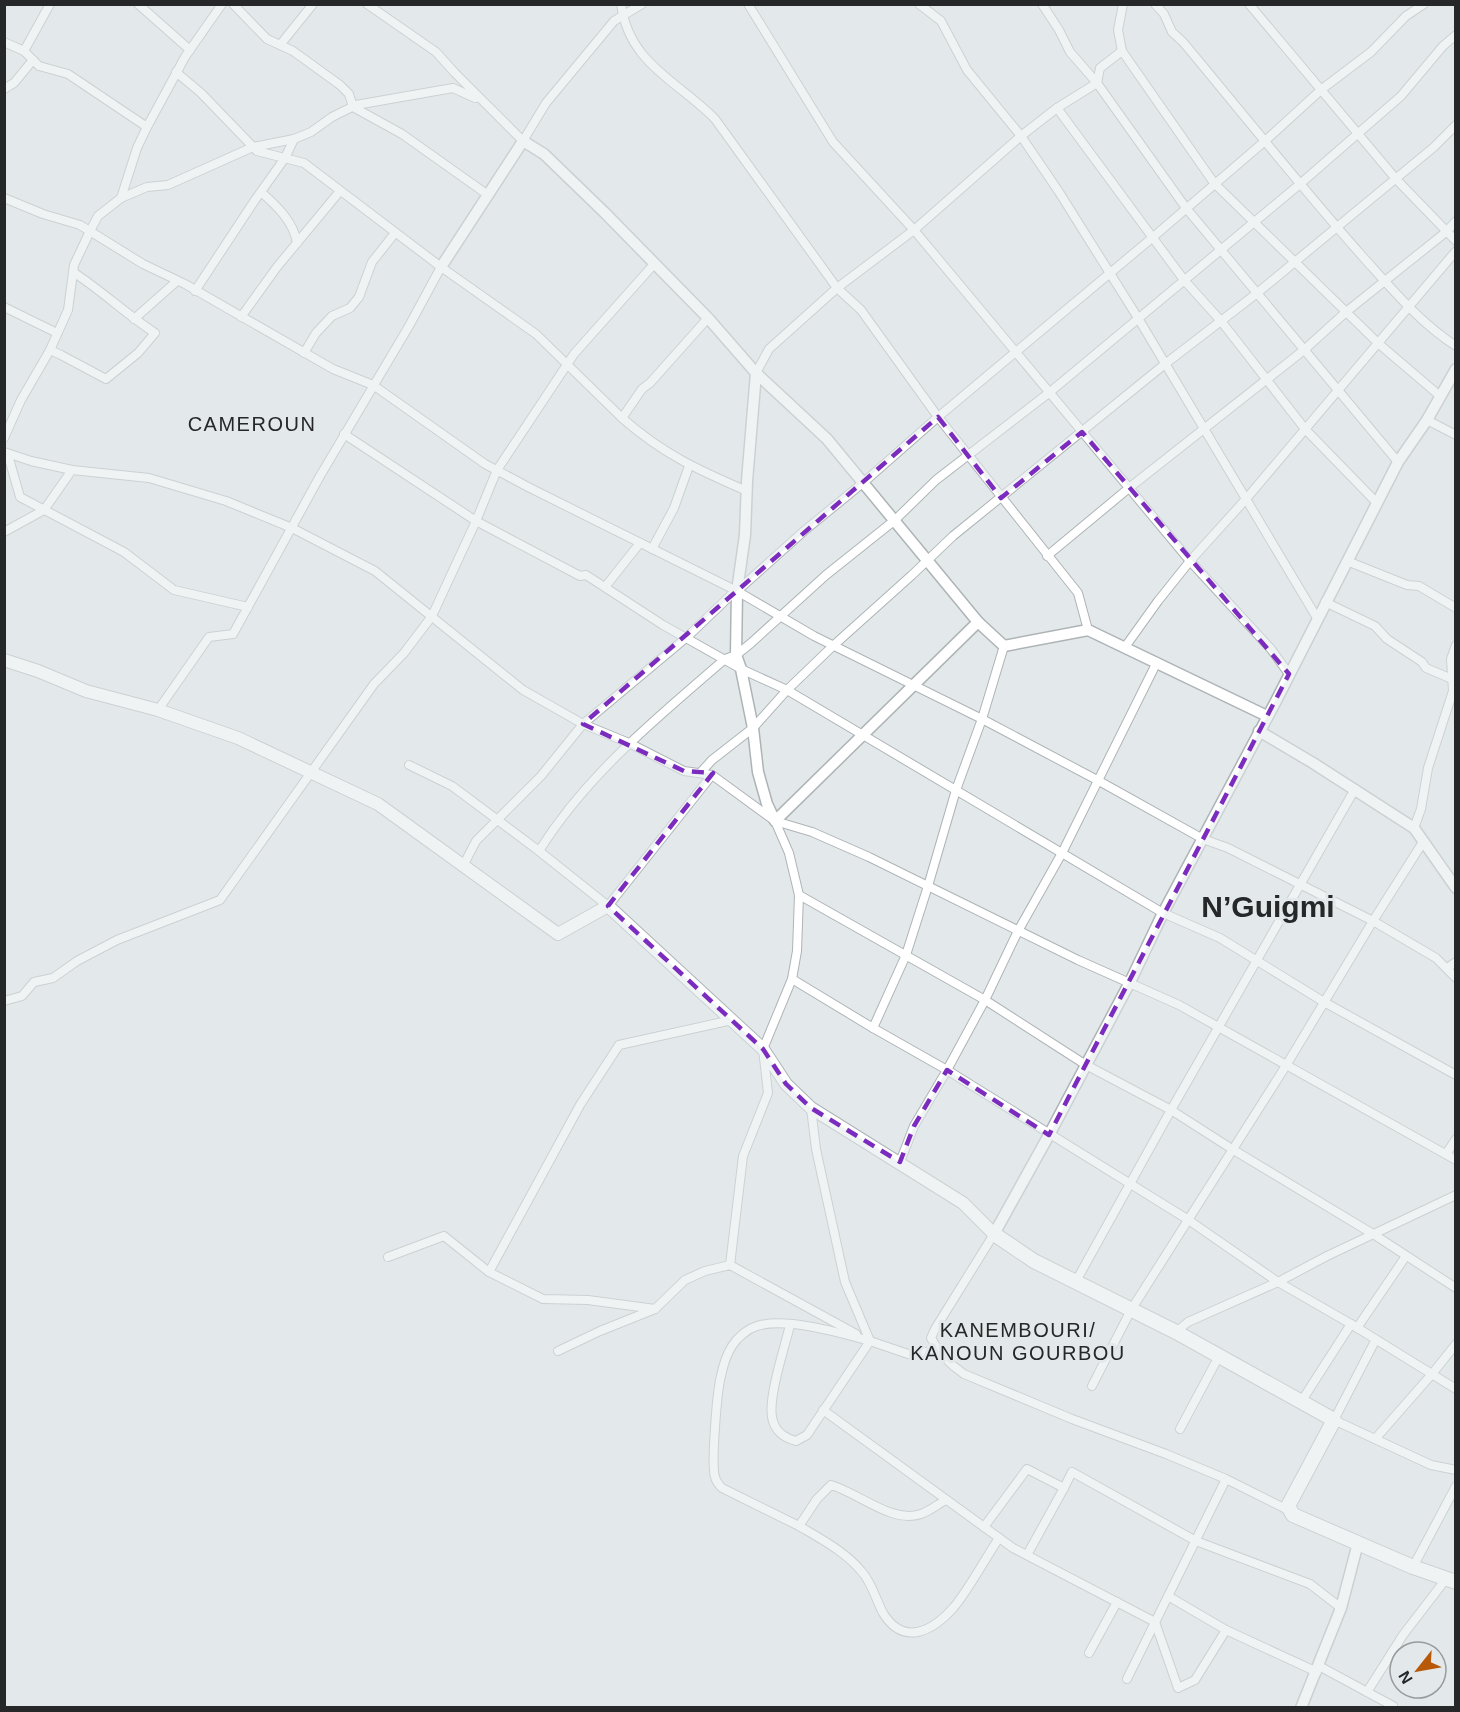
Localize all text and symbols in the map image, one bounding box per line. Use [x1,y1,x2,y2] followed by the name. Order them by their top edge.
[188,413,316,435] district label: CAMEROUN
[1201,890,1335,923] district label: N’Guigmi
[910,1319,1126,1364] district label: KANEMBOURI/ KANOUN GOURBOU
[1388,1640,1448,1700] north arrow
[1395,1668,1416,1687] text: N

